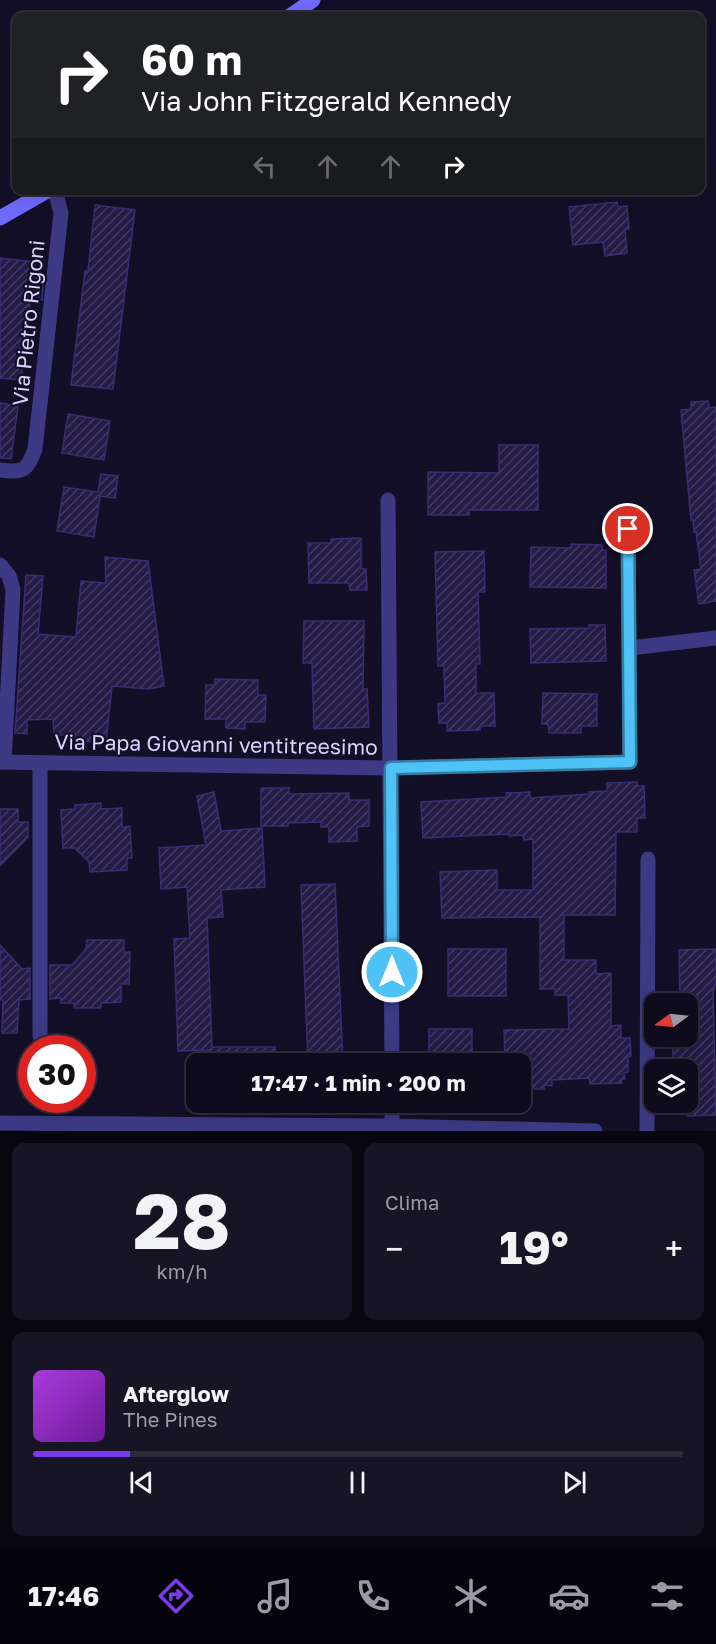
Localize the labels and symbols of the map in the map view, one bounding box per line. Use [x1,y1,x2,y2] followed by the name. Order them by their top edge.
[6,239,50,407] street label: Via Pietro Rigoni
[602,503,653,554] pin
[54,728,378,760] street label: Via Papa Giovanni ventitreesimo
[360,940,424,1004] position arrow
[644,993,698,1047] north arrow
[18,1035,96,1113] speed limit sign: 30

